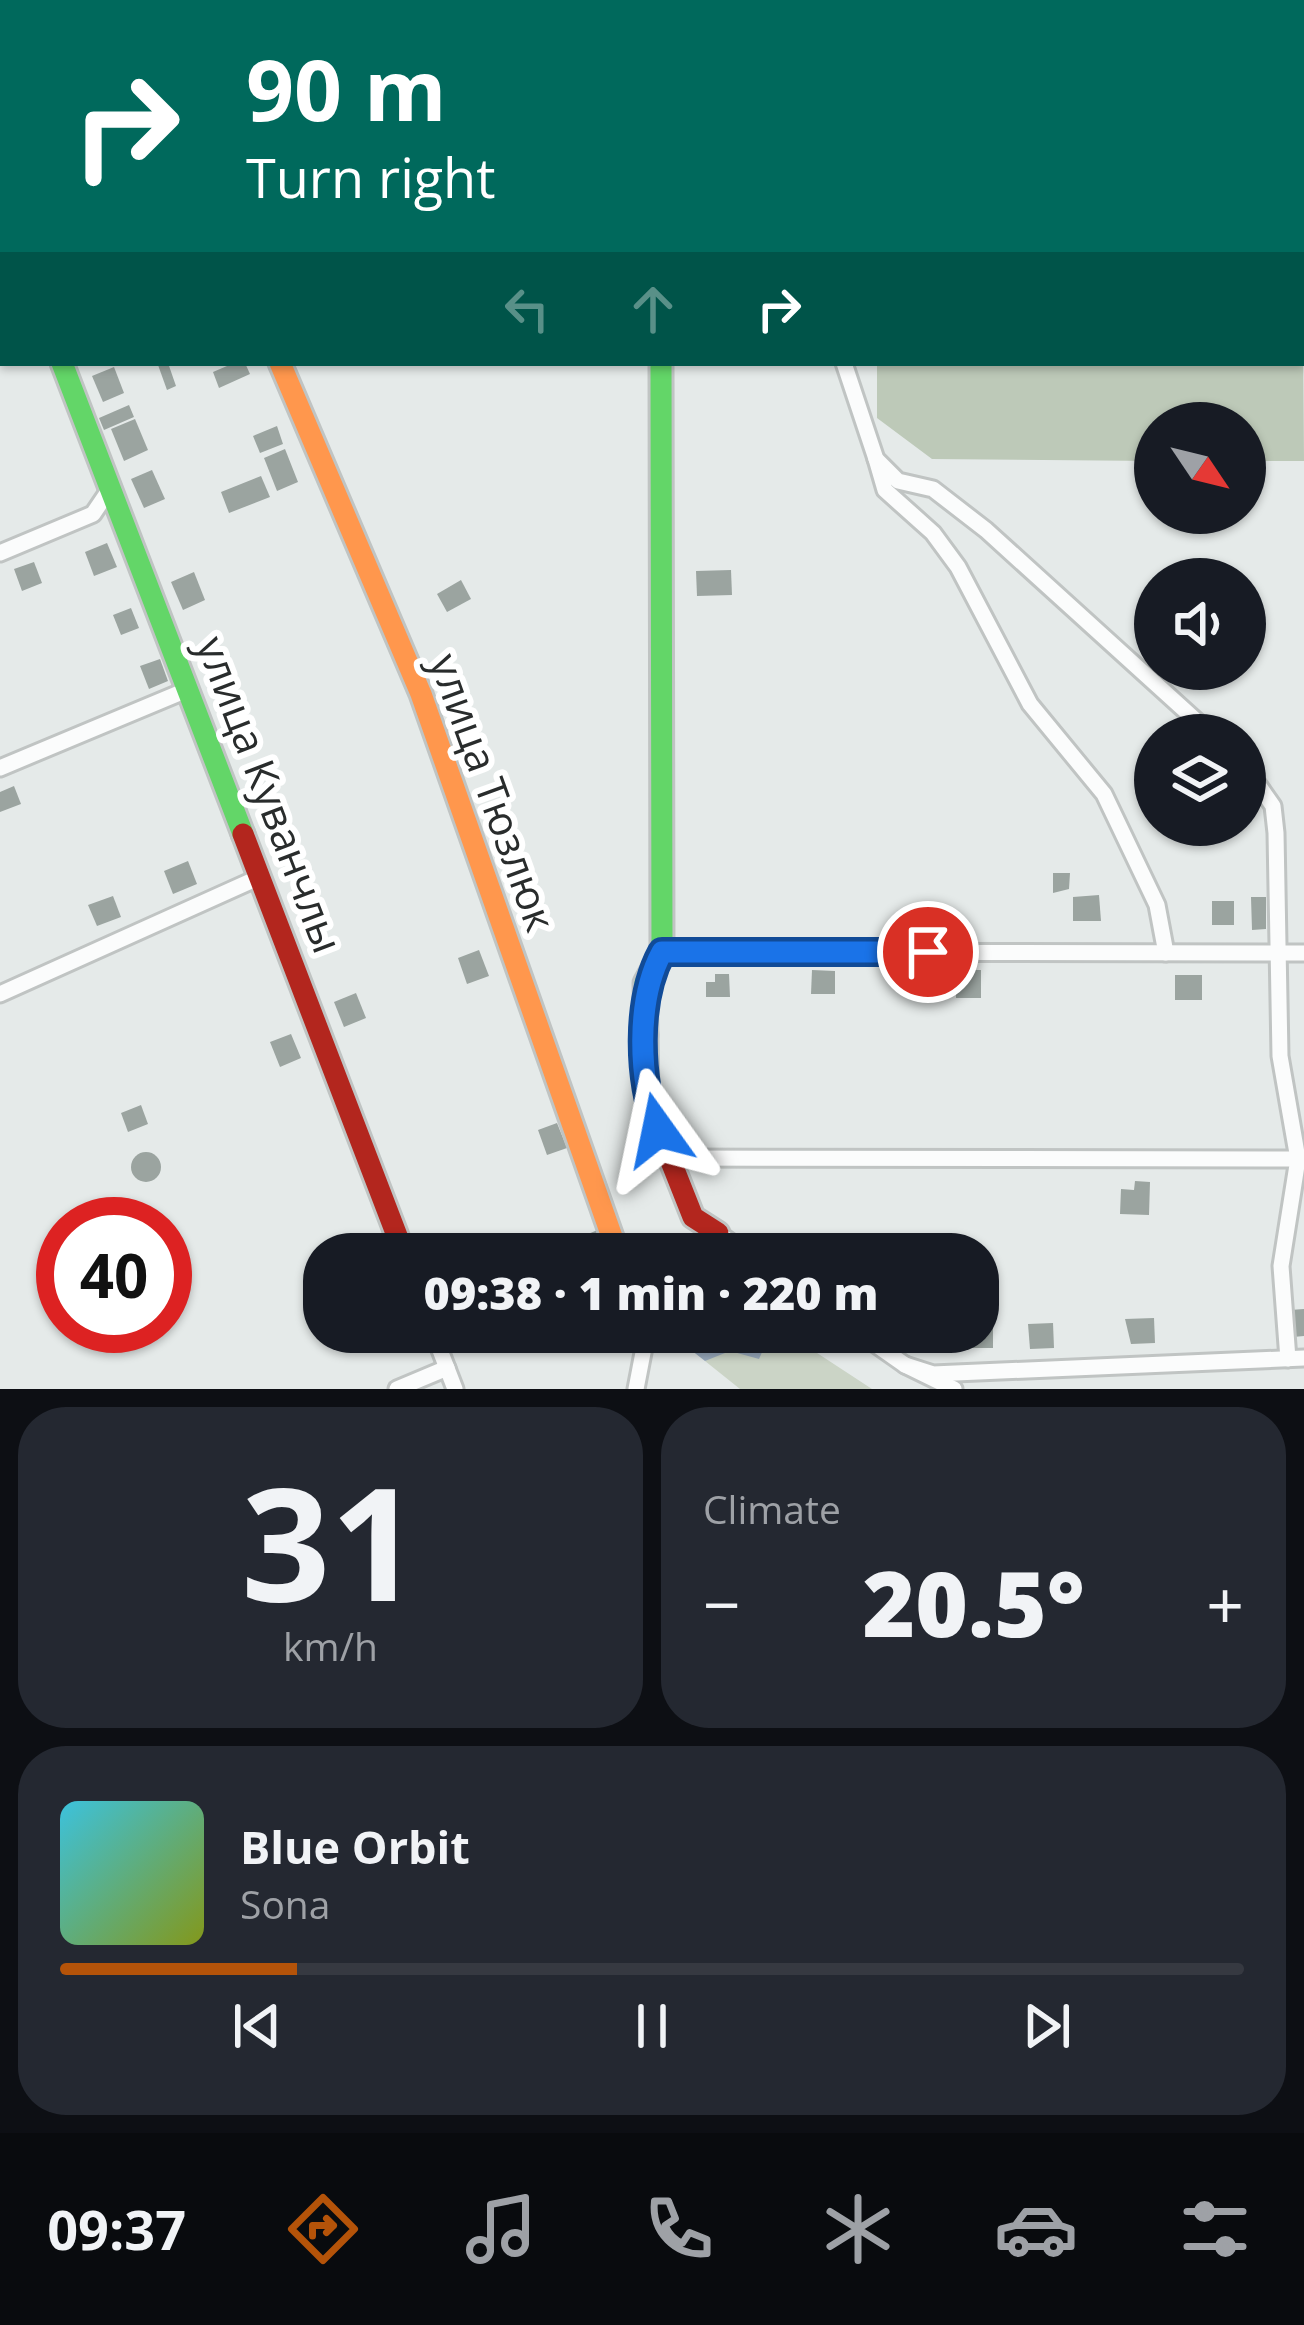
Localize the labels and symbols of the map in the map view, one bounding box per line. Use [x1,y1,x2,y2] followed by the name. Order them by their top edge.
[1134,402,1266,534] north arrow
[184,628,358,960] street label: улица Куванчлы
[417,645,571,939] street label: улица Тюзлюк
[877,901,979,1003] pin
[595,1067,721,1193] position arrow
[36,1197,192,1353] speed limit sign: 40

